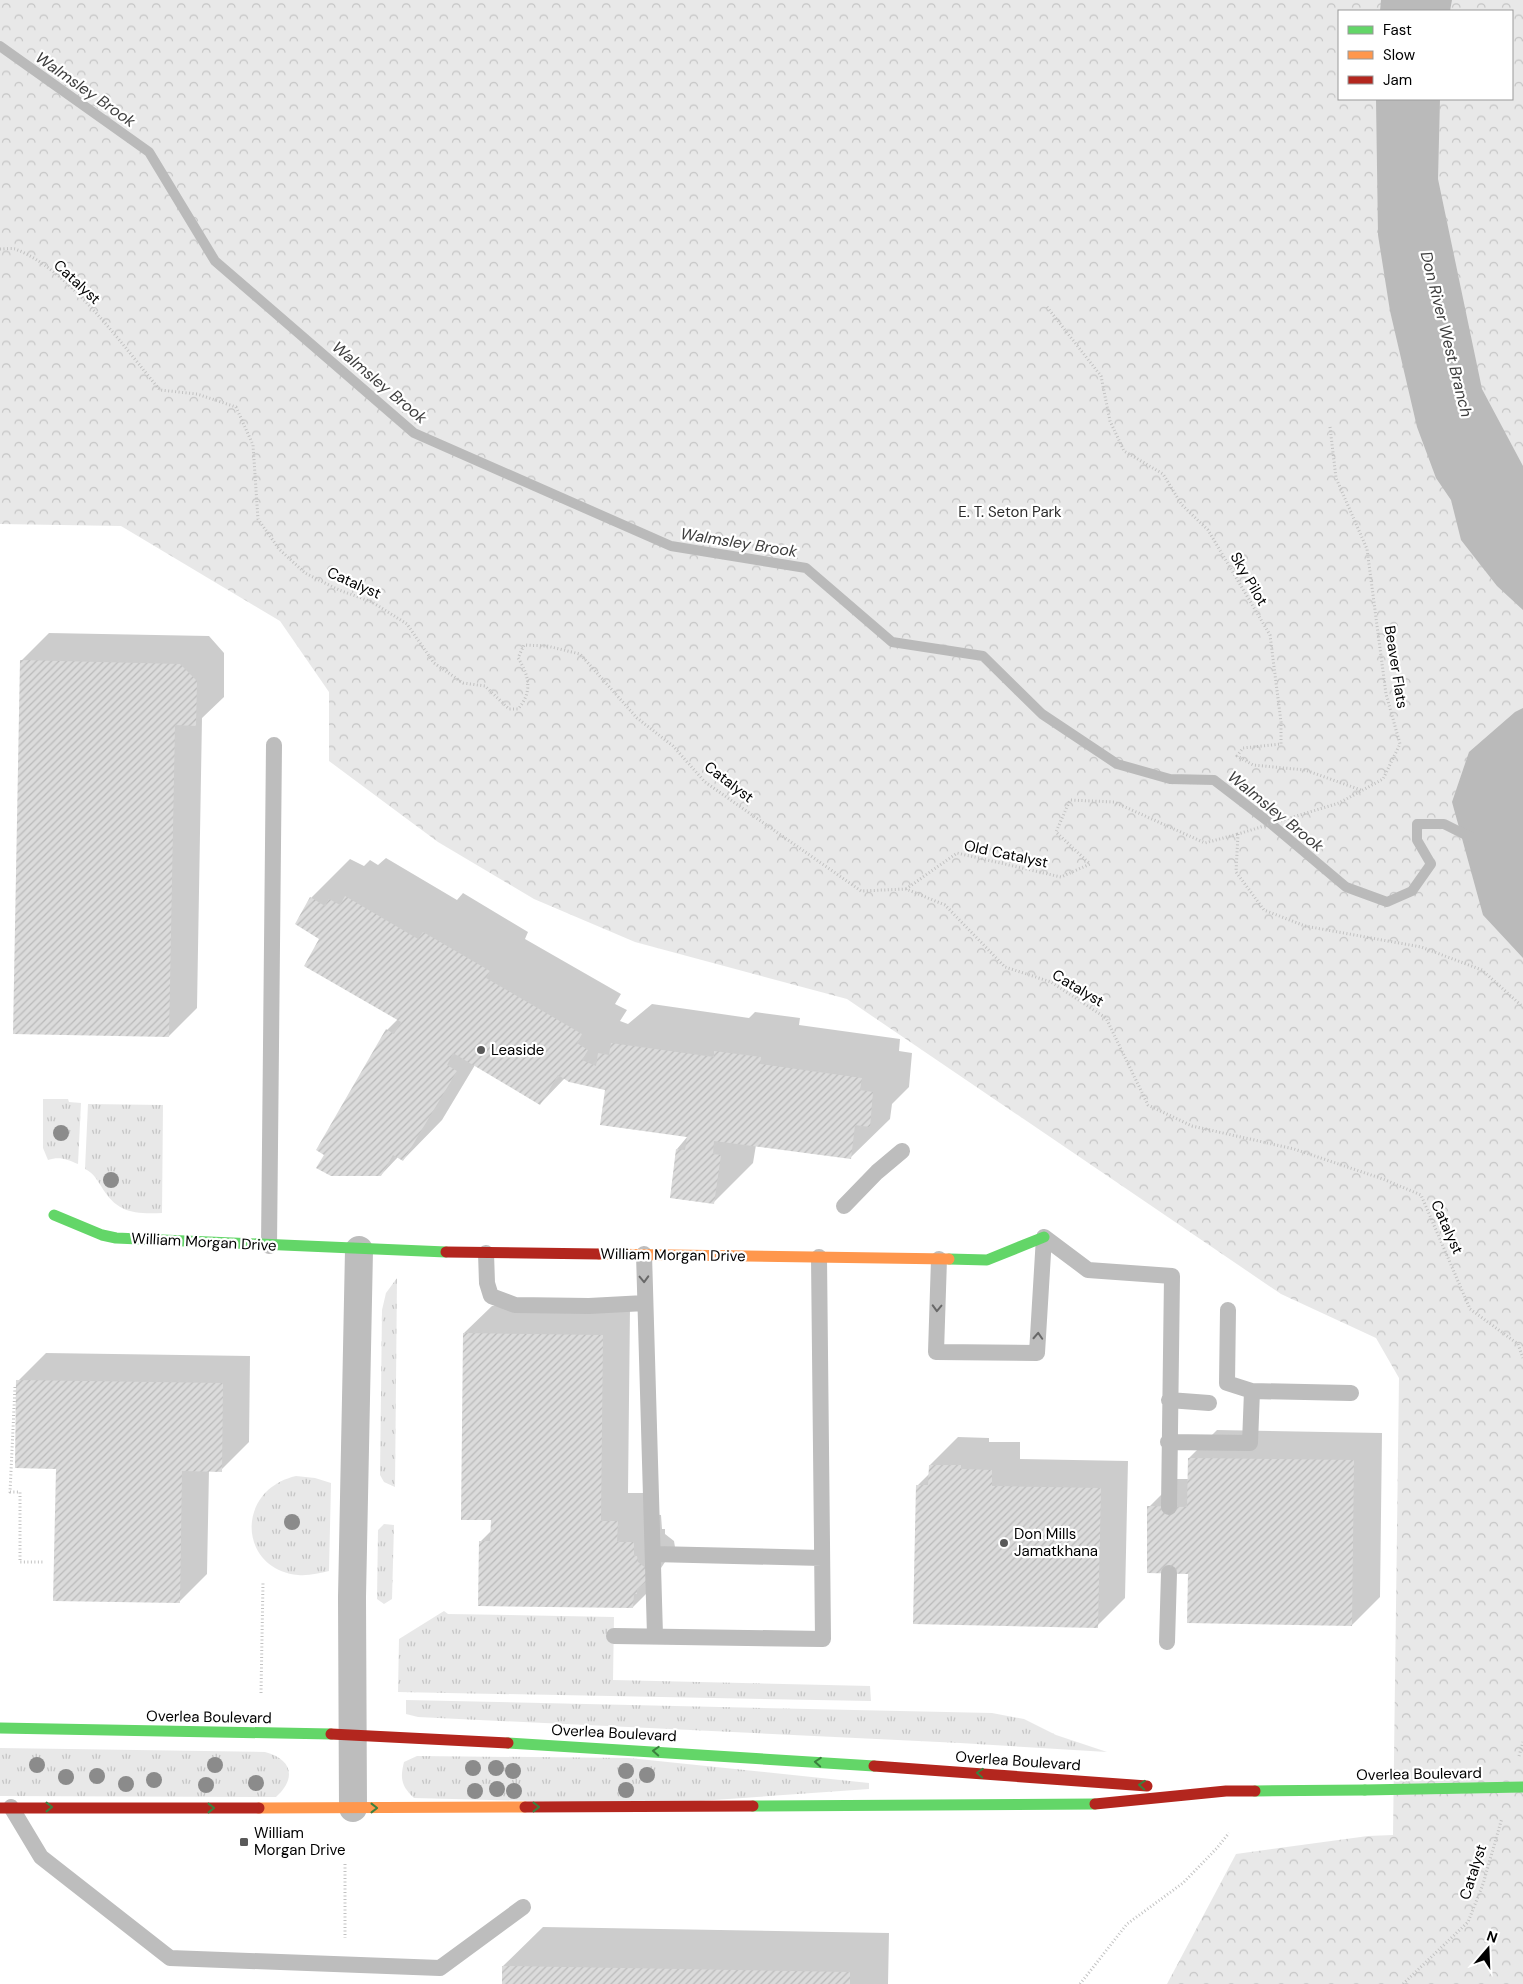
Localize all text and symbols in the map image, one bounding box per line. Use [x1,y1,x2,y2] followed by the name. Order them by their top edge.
[1338,10,1513,100] legend
[1383,20,1412,40] text: Fast
[1383,45,1416,65] text: Slow
[31,47,141,132] water label: Walmsley Brook
[1383,70,1412,90] text: Jam
[1416,249,1477,419] water label: Don River West Branch
[49,255,105,309] street label: Catalyst
[328,336,432,429] water label: Walmsley Brook
[958,502,1062,522] park label: E. T. Seton Park
[679,523,800,562] water label: Walmsley Brook
[1226,549,1272,610] street label: Sky Pilot
[324,562,384,604] street label: Catalyst
[1380,624,1412,710] street label: Beaver Flats
[700,757,758,807] street label: Catalyst
[1223,766,1329,857] water label: Walmsley Brook
[962,835,1050,873] street label: Old Catalyst
[1048,965,1108,1011] street label: Catalyst
[491,1040,544,1060] place label: Leaside
[475,1044,487,1056] marker: Leaside
[1426,1197,1468,1257] street label: Catalyst
[131,1228,277,1256] street label: William Morgan Drive
[600,1244,746,1266] street label: William Morgan Drive
[639,1275,650,1283] one-way arrow
[932,1304,943,1312] one-way arrow
[1033,1332,1044,1340] one-way arrow
[1014,1524,1098,1561] place label: Don Mills Jamatkhana
[998,1537,1010,1549] marker: Don Mills Jamatkhana
[146,1706,272,1728] street label: Overlea Boulevard
[551,1720,677,1746] street label: Overlea Boulevard
[652,1745,660,1756] one-way arrow
[955,1747,1081,1775] street label: Overlea Boulevard
[814,1756,822,1767] one-way arrow
[1356,1763,1482,1785] street label: Overlea Boulevard
[976,1768,984,1779] one-way arrow
[1138,1780,1146,1791] one-way arrow
[45,1802,53,1813] one-way arrow
[532,1802,540,1812] one-way arrow
[208,1803,215,1813] one-way arrow
[370,1803,378,1813] one-way arrow
[254,1823,346,1860] place label: William Morgan Drive
[238,1836,250,1848] marker: William Morgan Drive
[1455,1842,1491,1902] street label: Catalyst
[1463,1924,1513,1974] north arrow
[1484,1927,1500,1947] text: N

